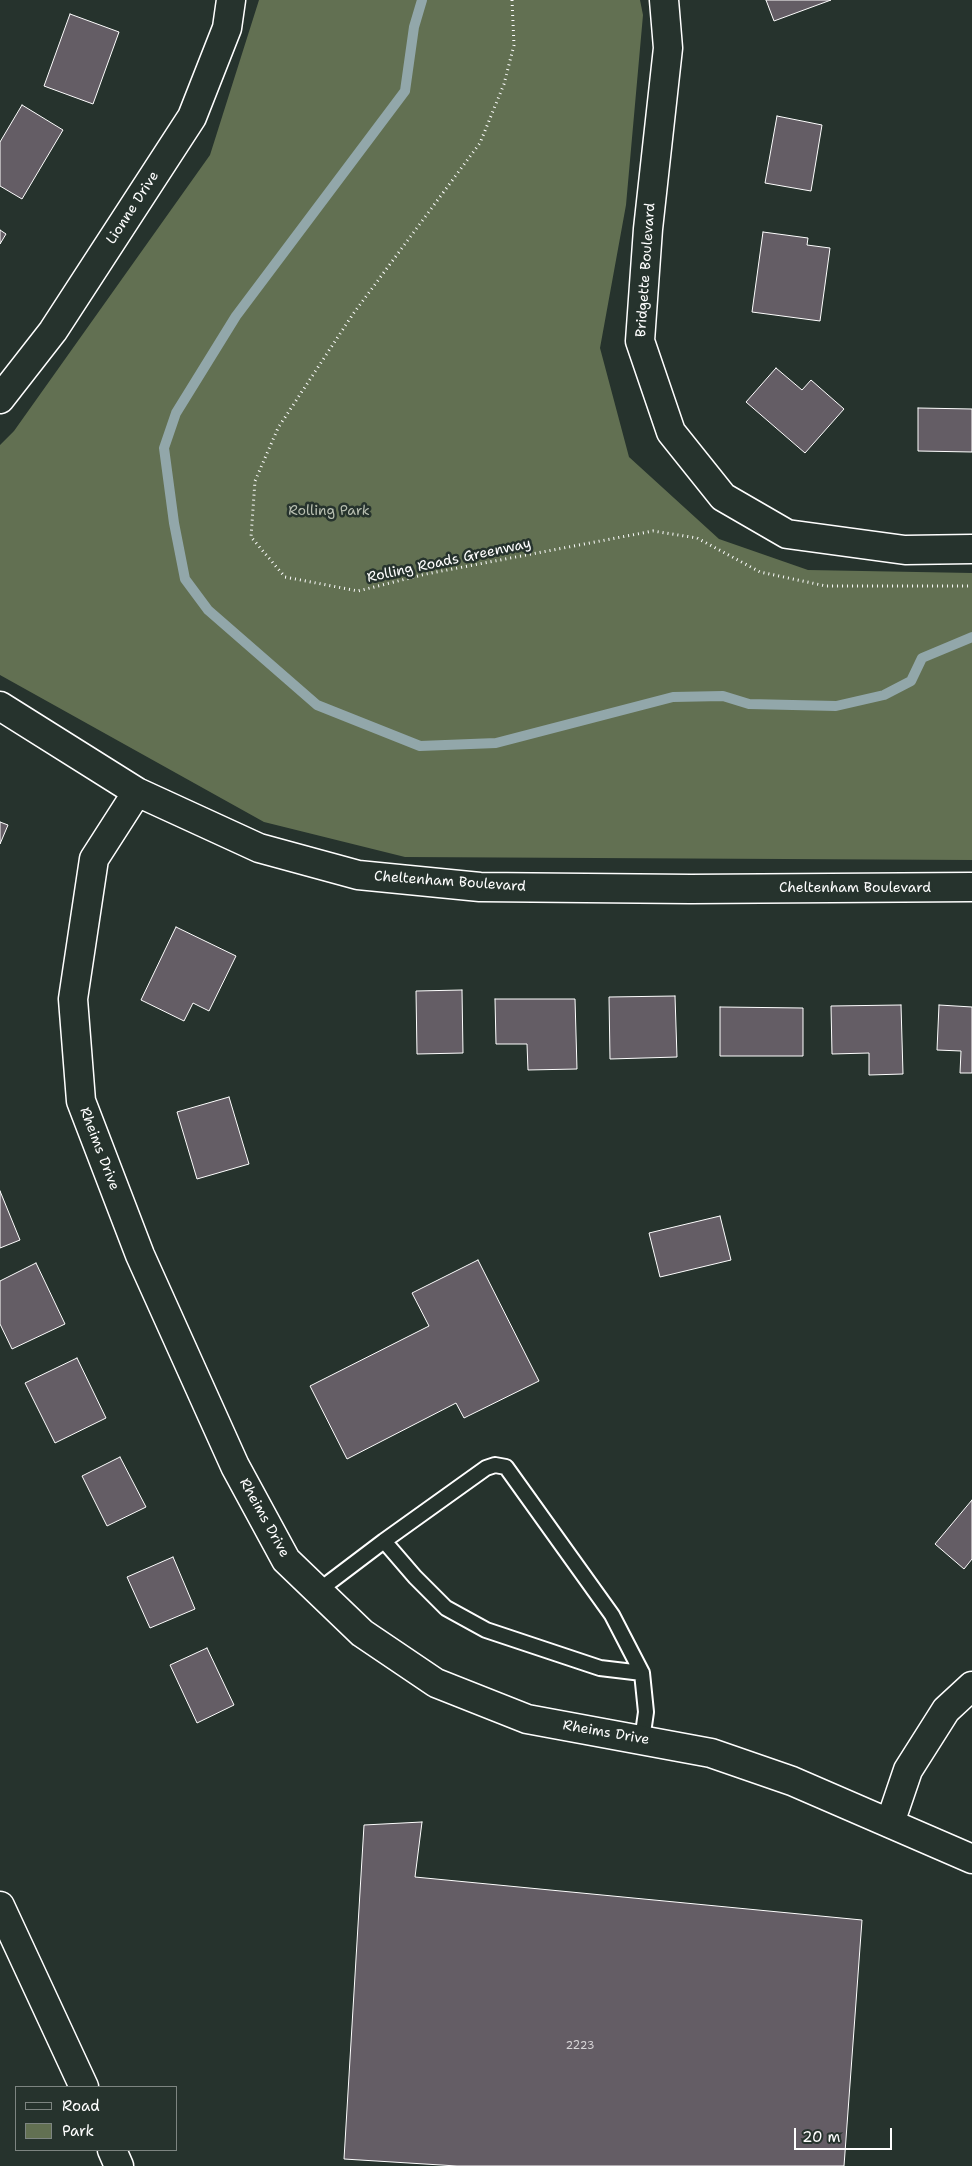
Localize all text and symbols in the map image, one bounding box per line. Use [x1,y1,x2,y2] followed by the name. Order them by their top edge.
[103,168,163,248] street label: Lionne Drive
[633,202,659,338] street label: Bridgette Boulevard
[288,503,370,519] park label: Rolling Park
[365,535,533,587] street label: Rolling Roads Greenway
[373,868,527,896] street label: Cheltenham Boulevard
[779,880,931,896] street label: Cheltenham Boulevard
[75,1105,123,1193] street label: Rheims Drive
[235,1476,293,1560] street label: Rheims Drive
[561,1717,651,1749] street label: Rheims Drive
[565,2039,595,2053] house number: 2223
[15,2086,178,2151] legend
[62,2096,100,2116] text: Road
[797,2118,894,2150] scale bar
[62,2121,94,2141] text: Park
[802,2127,841,2147] text: 20 m

